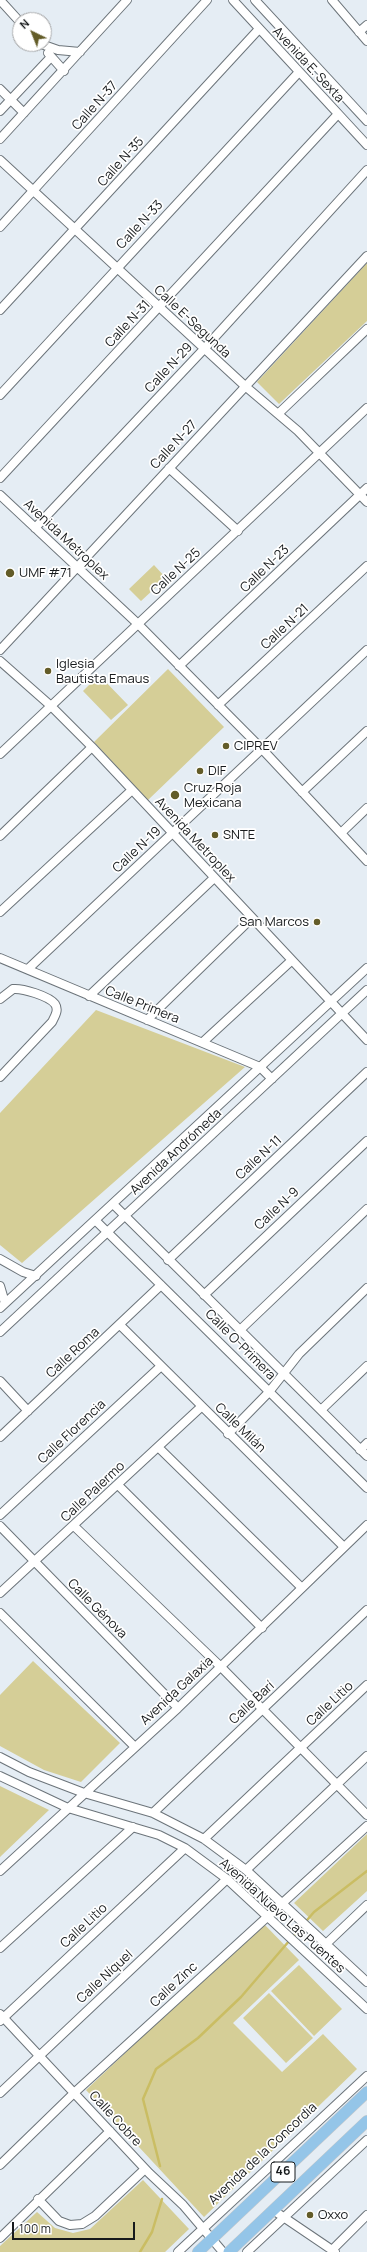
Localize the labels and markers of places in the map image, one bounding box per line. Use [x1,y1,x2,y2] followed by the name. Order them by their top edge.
[19,565,72,581] place label: UMF #71
[4,567,16,579] marker: UMF #71
[56,656,149,687] place label: Iglesia Bautista Emaus
[43,666,53,676] marker: Iglesia Bautista Emaus
[234,738,278,754] place label: CIPREV
[221,741,231,751] marker: CIPREV
[208,763,226,779] place label: DIF
[195,766,205,776] marker: DIF
[184,780,242,811] place label: Cruz Roja Mexicana
[169,789,181,801] marker: Cruz Roja Mexicana
[223,827,255,843] place label: SNTE
[210,830,220,840] marker: SNTE
[239,914,309,930] place label: San Marcos
[312,917,322,927] marker: San Marcos
[318,2207,348,2223] place label: Oxxo
[305,2210,315,2220] marker: Oxxo

